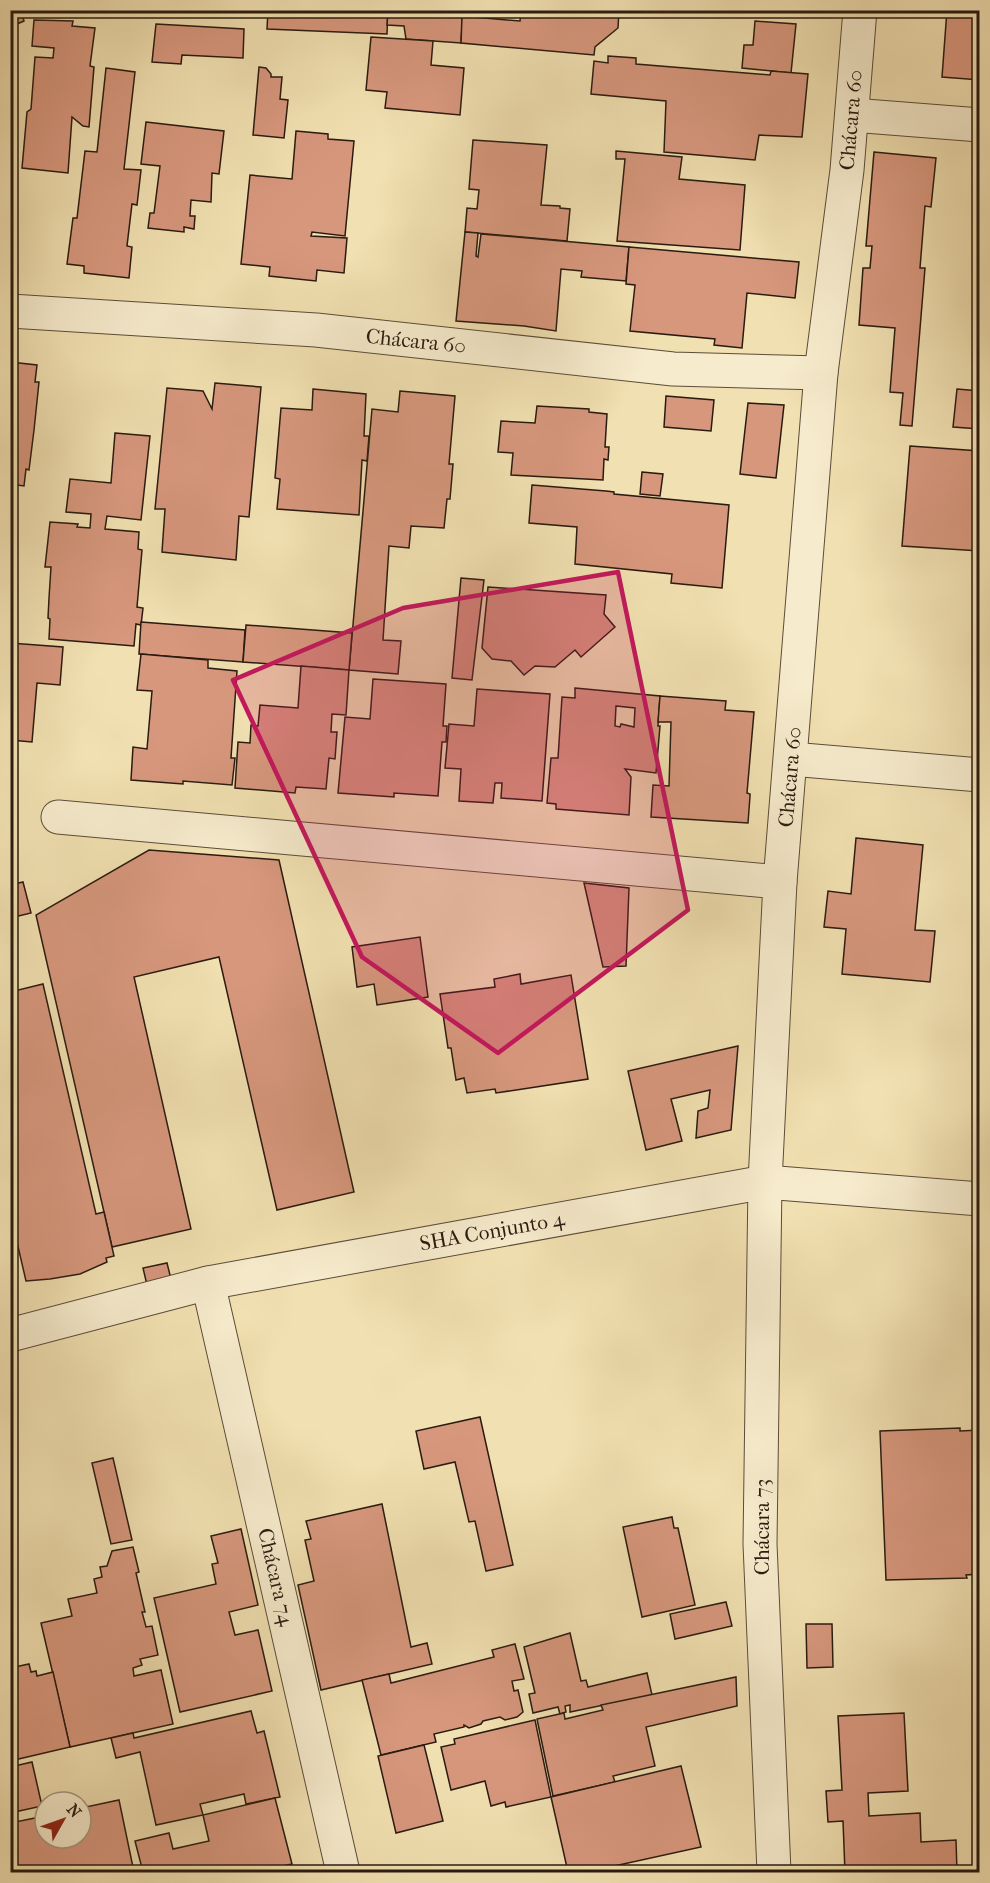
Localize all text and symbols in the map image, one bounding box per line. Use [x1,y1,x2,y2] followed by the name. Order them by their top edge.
[835,69,867,171] street label: Chácara 60
[365,324,467,358] street label: Chácara 60
[774,726,806,828] street label: Chácara 60
[418,1206,567,1256] street label: SHA Conjunto 4
[750,1479,774,1575] street label: Chácara 73
[253,1526,299,1629] street label: Chácara 74
[33,1790,93,1850] north arrow
[63,1800,86,1822] text: N

